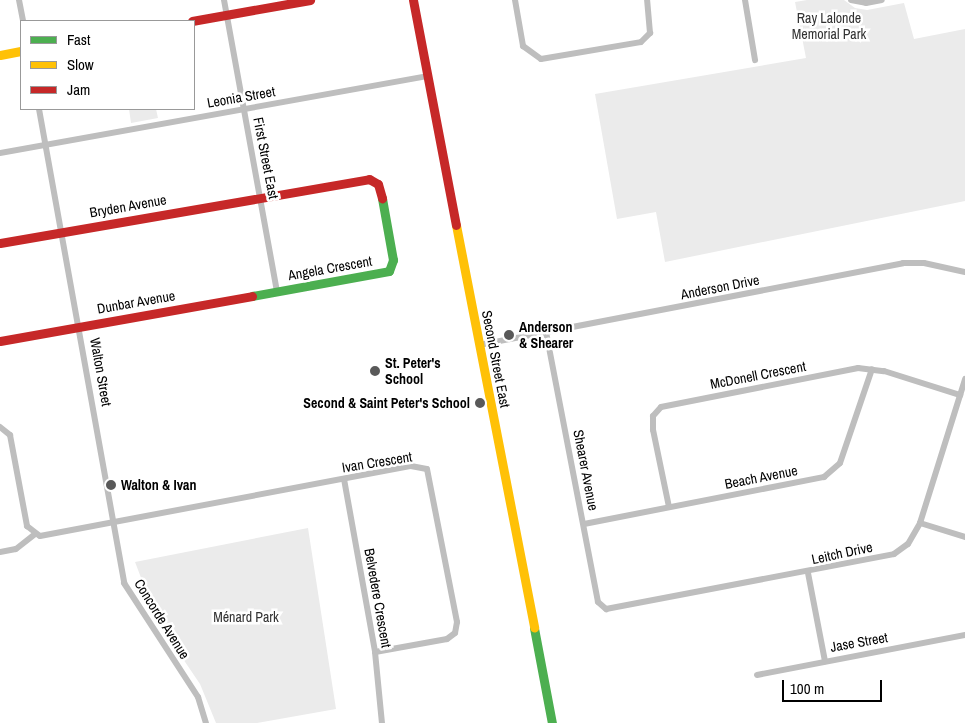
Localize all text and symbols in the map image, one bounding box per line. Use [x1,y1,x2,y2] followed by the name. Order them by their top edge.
[792,10,866,42] park label: Ray Lalonde Memorial Park
[20,20,195,110] legend
[67,29,90,50] text: Fast
[67,54,94,75] text: Slow
[67,79,90,100] text: Jam
[206,83,276,111] street label: Leonia Street
[250,116,282,200] street label: First Street East
[88,191,168,221] street label: Bryden Avenue
[287,252,373,284] street label: Angela Crescent
[679,271,761,303] street label: Anderson Drive
[95,287,177,317] street label: Dunbar Avenue
[478,309,514,409] street label: Second Street East
[519,319,573,352] place label: Anderson & Shearer
[503,329,515,341] marker: Anderson & Shearer
[87,337,115,407] street label: Walton Street
[385,355,441,388] place label: St. Peter's School
[709,358,807,392] street label: McDonell Crescent
[369,365,381,377] marker: St. Peter's School
[303,395,470,411] place label: Second & Saint Peter's School
[474,397,486,409] marker: Second & Saint Peter's School
[570,428,602,512] street label: Shearer Avenue
[341,448,413,476] street label: Ivan Crescent
[723,462,799,492] street label: Beach Avenue
[121,477,196,493] place label: Walton & Ivan
[105,479,117,491] marker: Walton & Ivan
[810,538,874,568] street label: Leitch Drive
[361,547,395,649] street label: Belvedere Crescent
[131,576,193,662] street label: Concorde Avenue
[213,609,279,625] park label: Ménard Park
[829,629,889,655] street label: Jase Street
[785,670,885,702] scale bar
[790,678,824,699] text: 100 m

